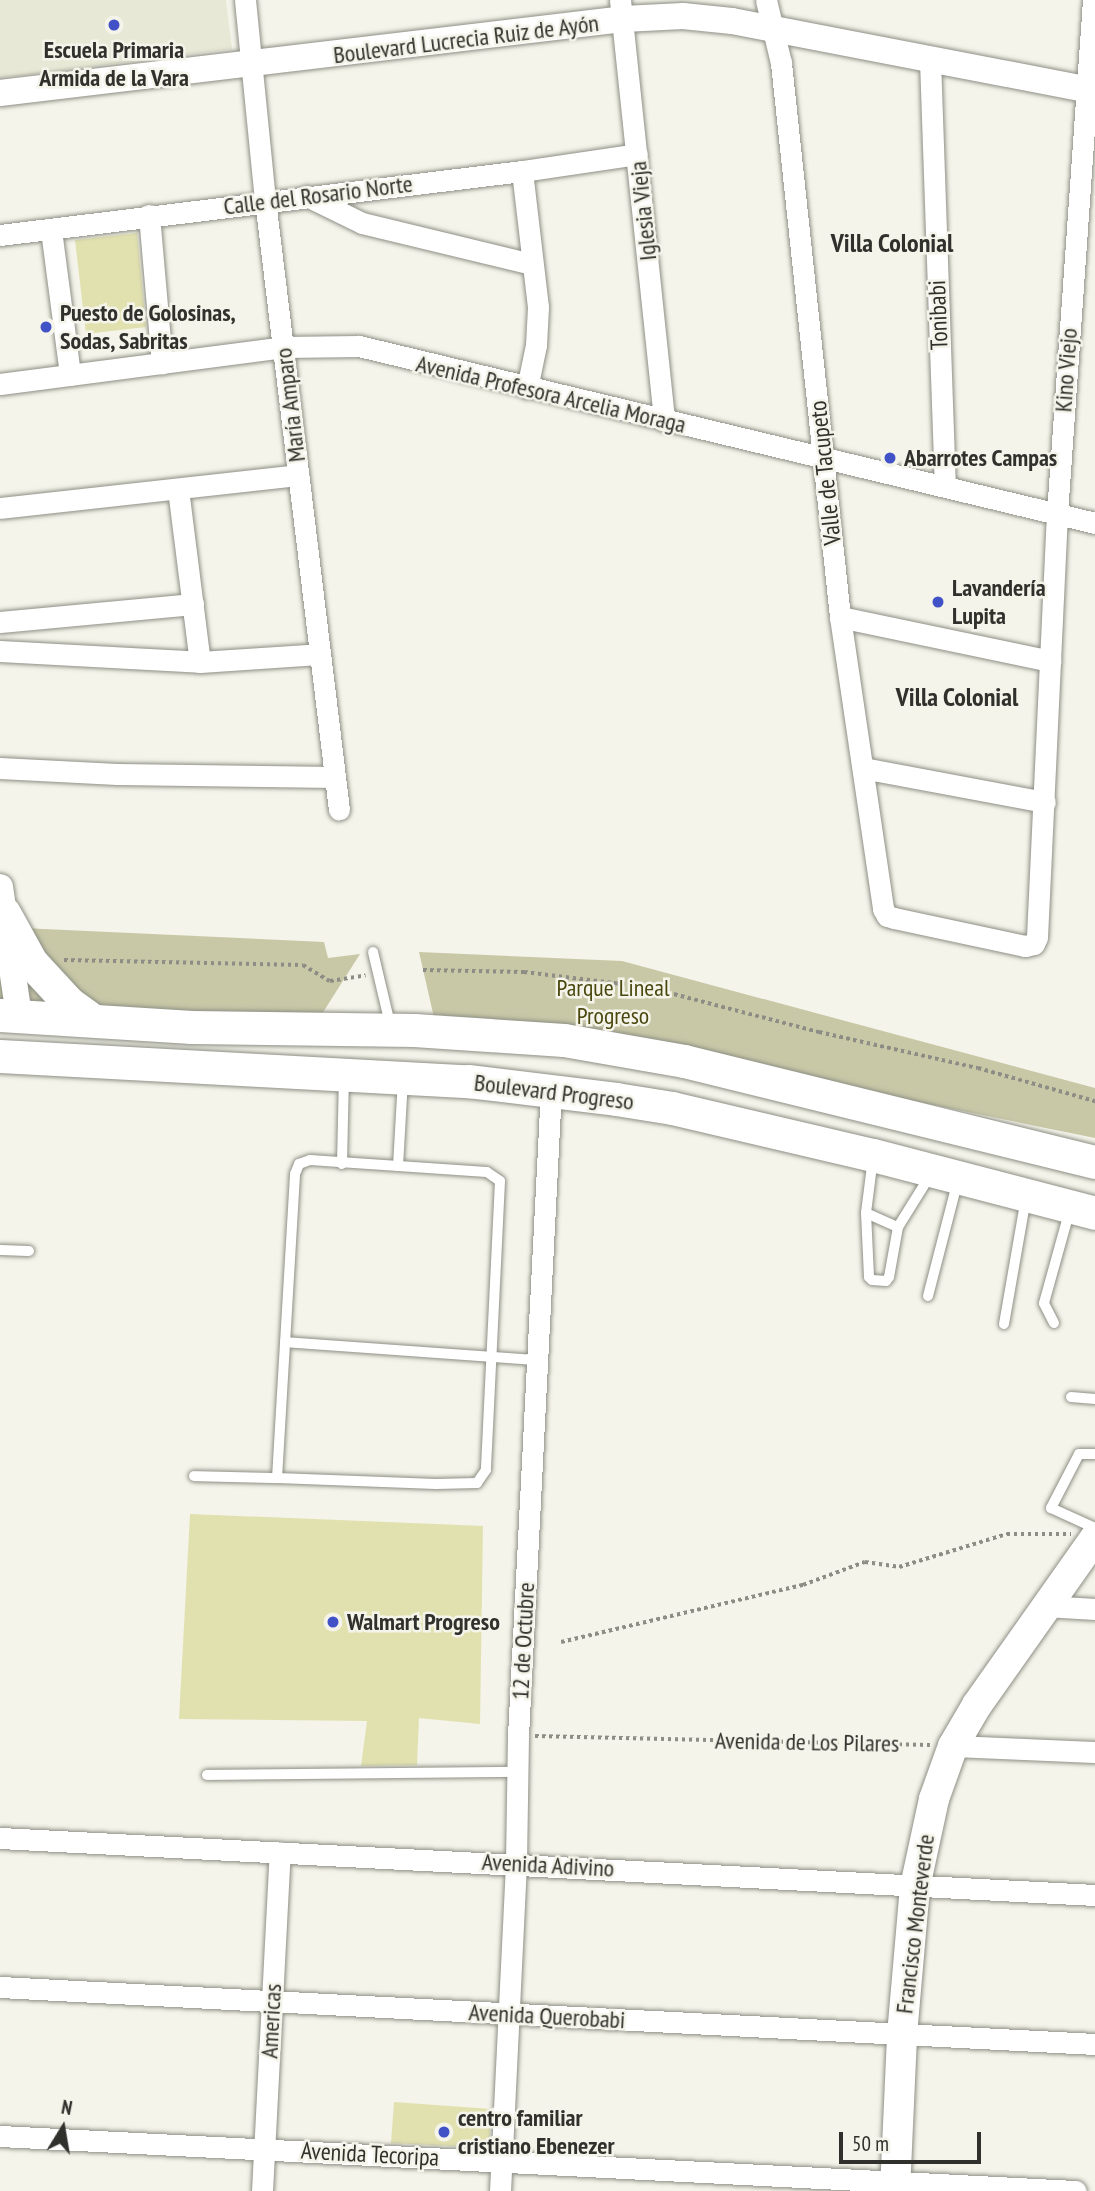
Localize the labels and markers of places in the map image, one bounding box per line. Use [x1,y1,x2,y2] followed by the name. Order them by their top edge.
[106,17,122,33] marker: Escuela Primaria Armida de la Vara
[39,36,189,92] place label: Escuela Primaria Armida de la Vara
[60,299,236,355] place label: Puesto de Golosinas, Sodas, Sabritas
[38,319,54,335] marker: Puesto de Golosinas, Sodas, Sabritas
[904,444,1058,472] place label: Abarrotes Campas
[882,450,898,466] marker: Abarrotes Campas
[952,574,1046,630] place label: Lavandería Lupita
[930,594,946,610] marker: Lavandería Lupita
[347,1608,500,1636] place label: Walmart Progreso
[325,1614,341,1630] marker: Walmart Progreso
[458,2104,615,2160] place label: centro familiar cristiano Ebenezer
[436,2124,452,2140] marker: centro familiar cristiano Ebenezer

